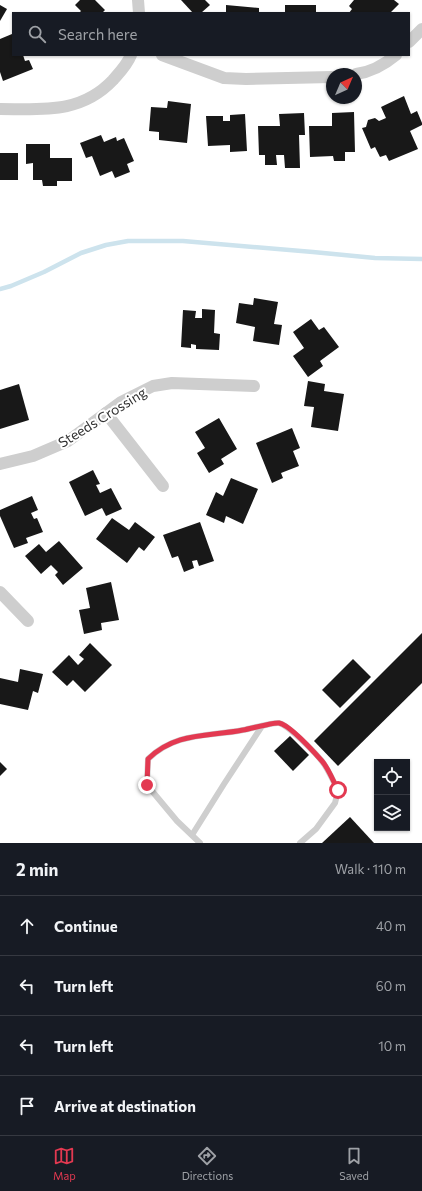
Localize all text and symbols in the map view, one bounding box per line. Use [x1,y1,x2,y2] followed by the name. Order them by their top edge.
[12,12,410,56] search box
[26,23,48,45] icon: search
[58,25,137,43] text: Search here
[326,68,362,104] north arrow
[55,383,150,451] street label: Steeds Crossing
[374,759,410,831] map controls
[374,759,410,795] button: locate
[138,776,156,794] route end
[329,781,347,799] route start
[374,795,410,831] button: layers
[16,859,58,880] text: 2 min
[335,861,406,877] text: Walk · 110 m
[16,915,38,937] icon: ahead
[54,917,118,935] text: Continue
[376,918,406,934] text: 40 m
[16,975,38,997] icon: left
[54,977,113,995] text: Turn left
[376,978,406,994] text: 60 m
[16,1035,38,1057] icon: left
[54,1037,113,1055] text: Turn left
[378,1038,406,1054] text: 10 m
[16,1095,38,1117] icon: arrive
[54,1097,196,1115] text: Arrive at destination
[53,1145,76,1182] tab: Map
[182,1145,233,1182] tab: Directions
[339,1145,369,1182] tab: Saved

